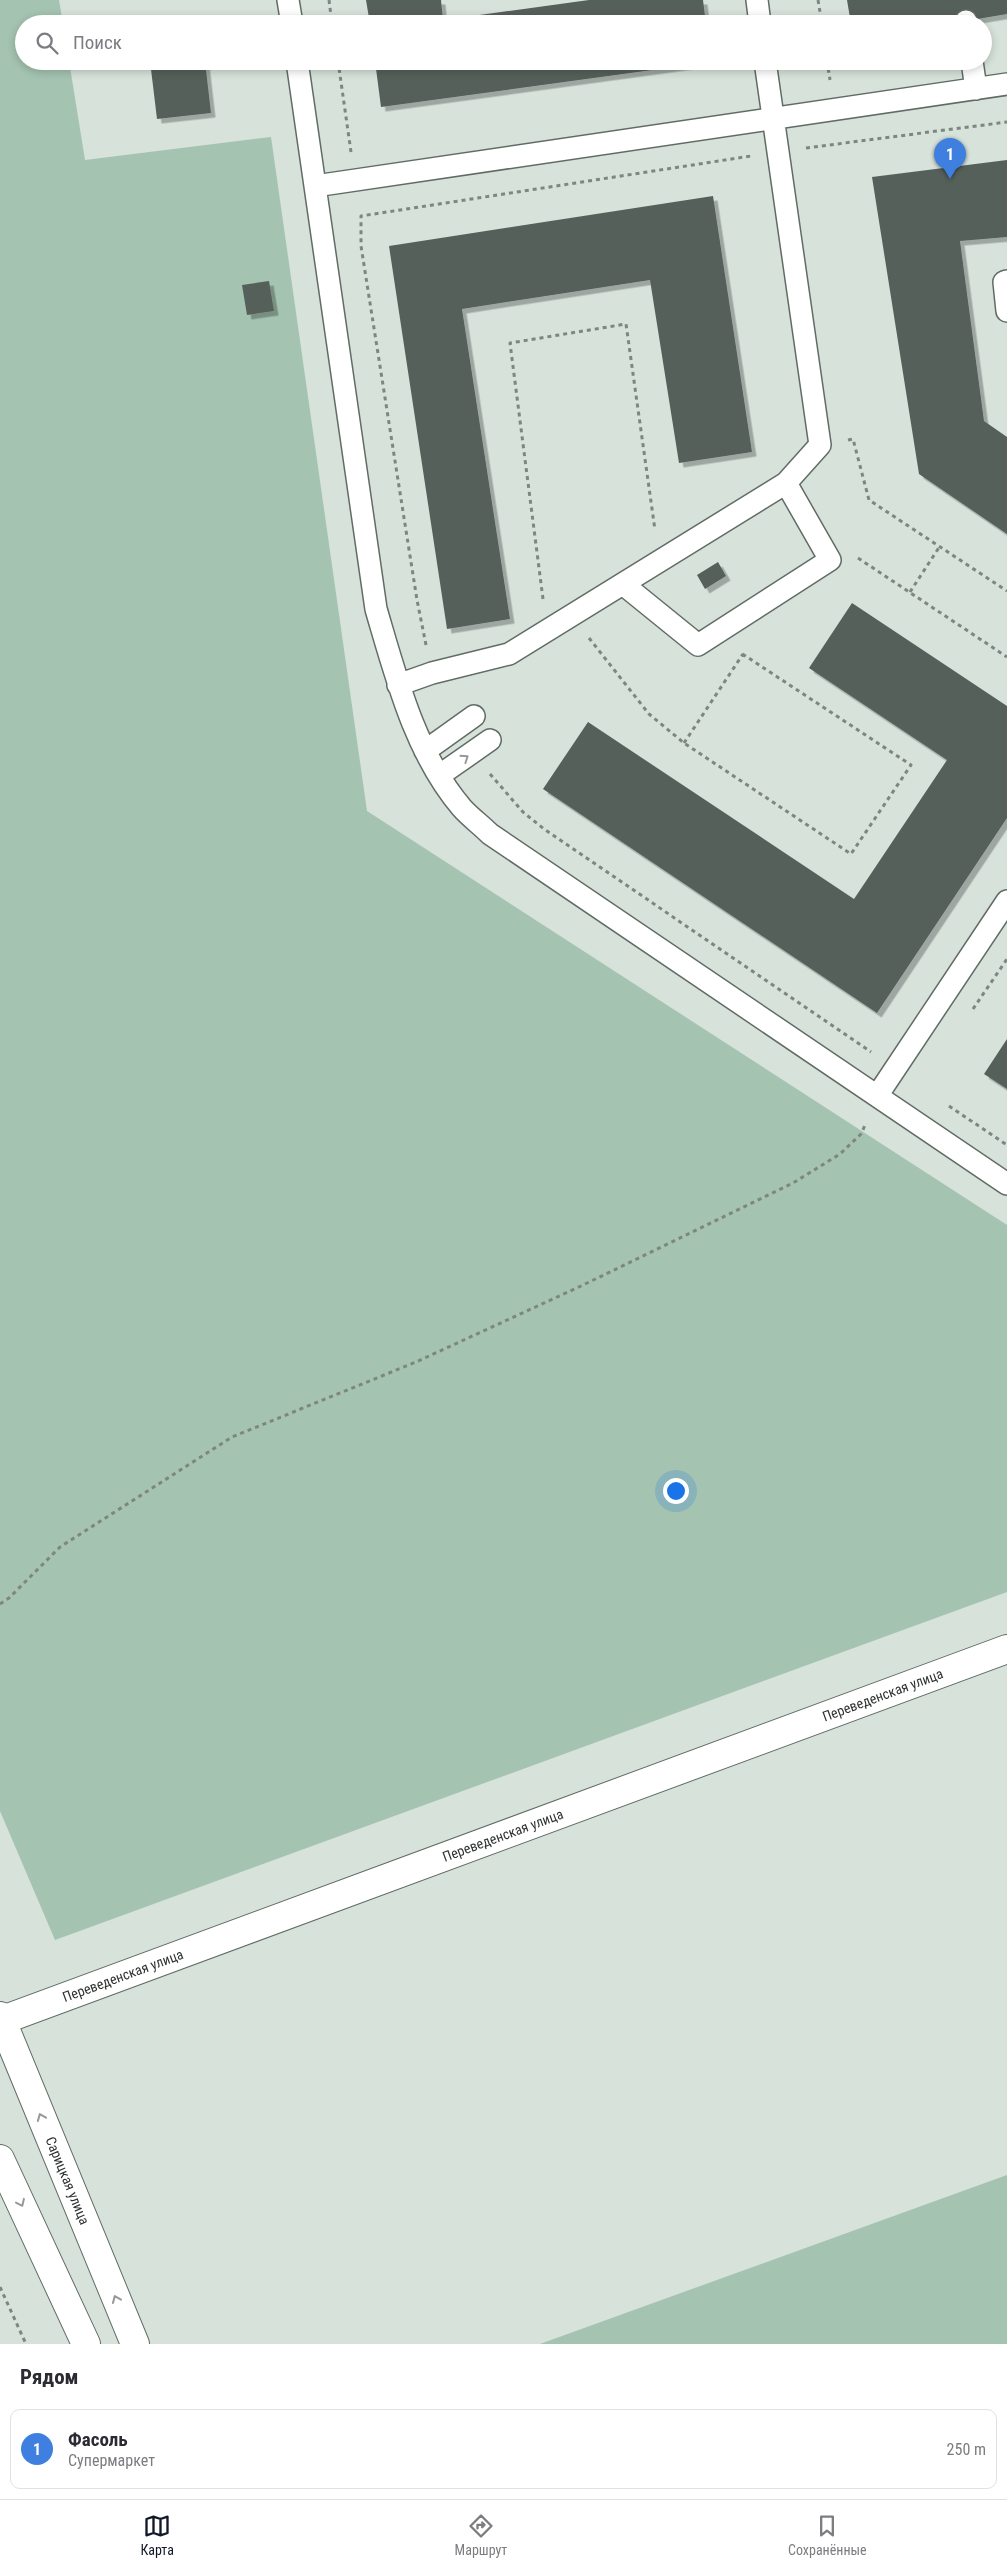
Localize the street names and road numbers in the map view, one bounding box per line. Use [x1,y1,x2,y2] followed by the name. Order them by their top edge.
[820,1665,945,1724] street label: Переведенская улица
[440,1806,565,1865] street label: Переведенская улица
[60,1946,185,2005] street label: Переведенская улица
[43,2134,93,2227] street label: Сарицкая улица

